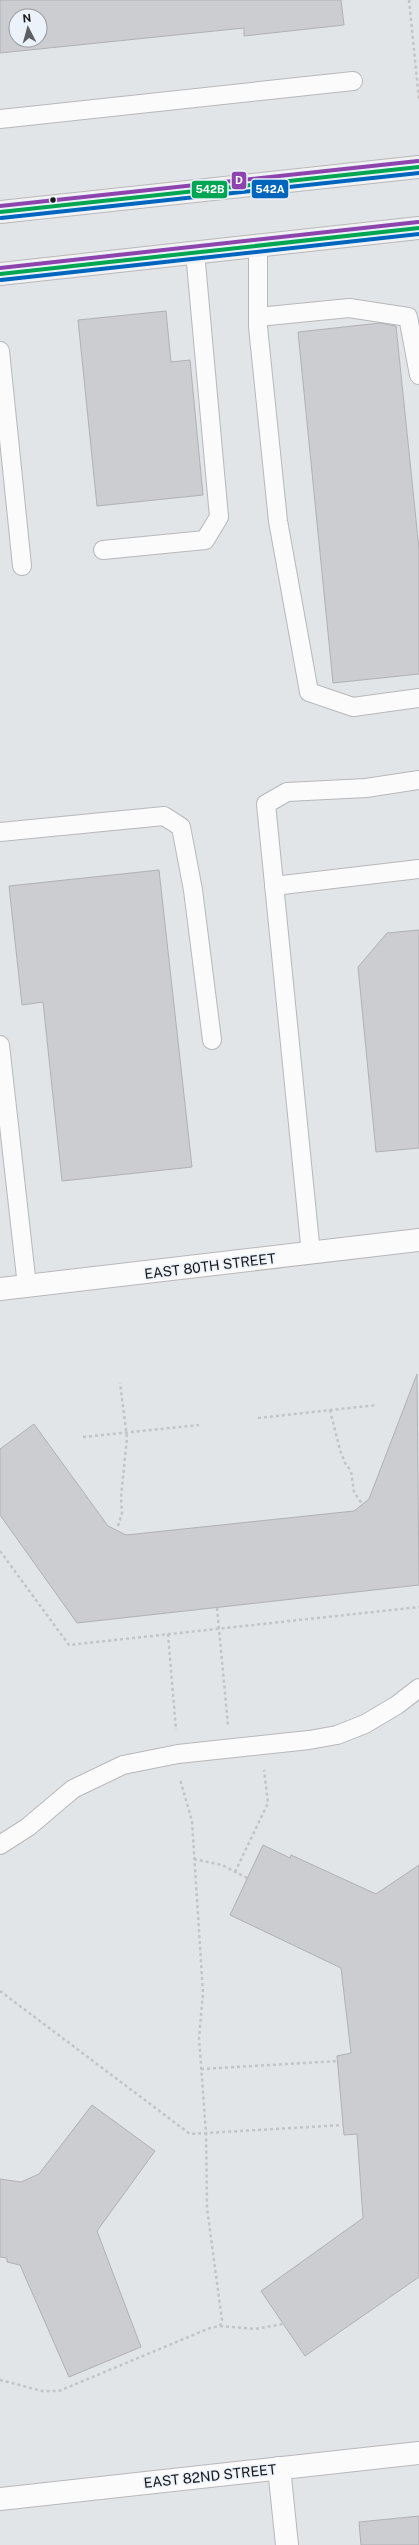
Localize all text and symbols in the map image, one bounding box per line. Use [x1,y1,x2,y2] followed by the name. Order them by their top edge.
[8,8,48,48] north arrow
[22,12,32,24] text: N
[231,171,247,190] line badge: D
[235,174,243,186] text: D
[251,179,289,199] line badge: 542A
[191,180,228,199] line badge: 542B
[195,183,225,195] text: 542B
[255,183,285,195] text: 542A
[48,195,58,205] unlabelled marker
[143,1250,277,1282] street label: EAST 80TH STREET
[143,2461,277,2491] street label: EAST 82ND STREET

